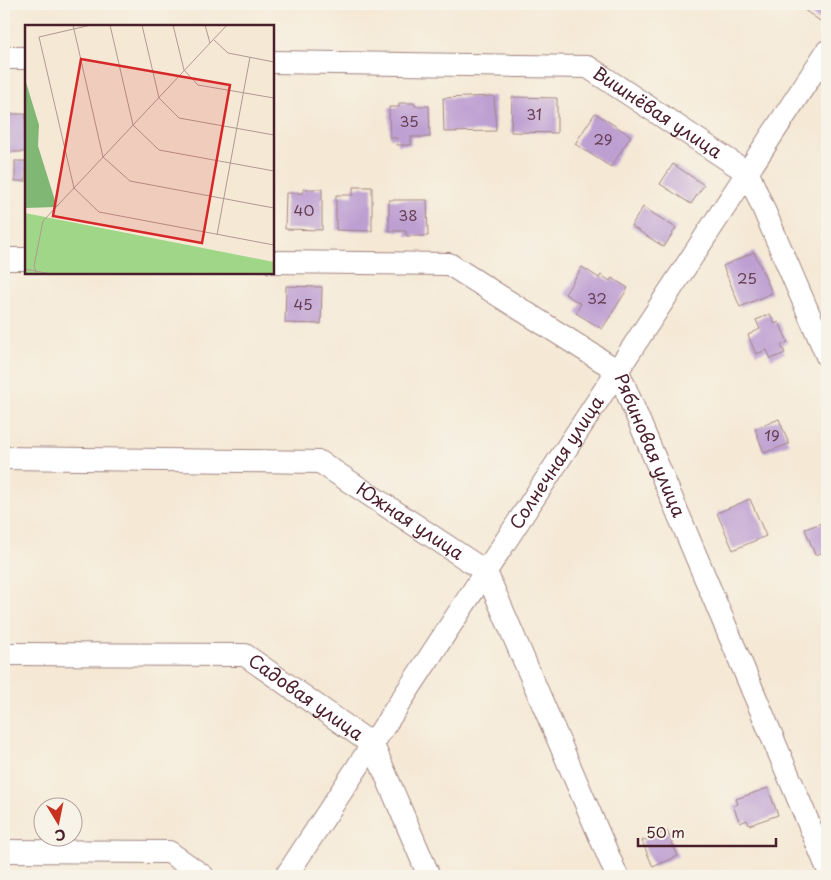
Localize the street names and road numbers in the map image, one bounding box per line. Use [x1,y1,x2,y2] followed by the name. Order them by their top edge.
[588,59,729,165] street label: Вишнёвая улица
[609,369,693,522] street label: Рябиновая улица
[502,389,610,534] street label: Солнечная улица
[352,475,470,566] street label: Южная улица
[243,646,370,747] street label: Садовая улица

